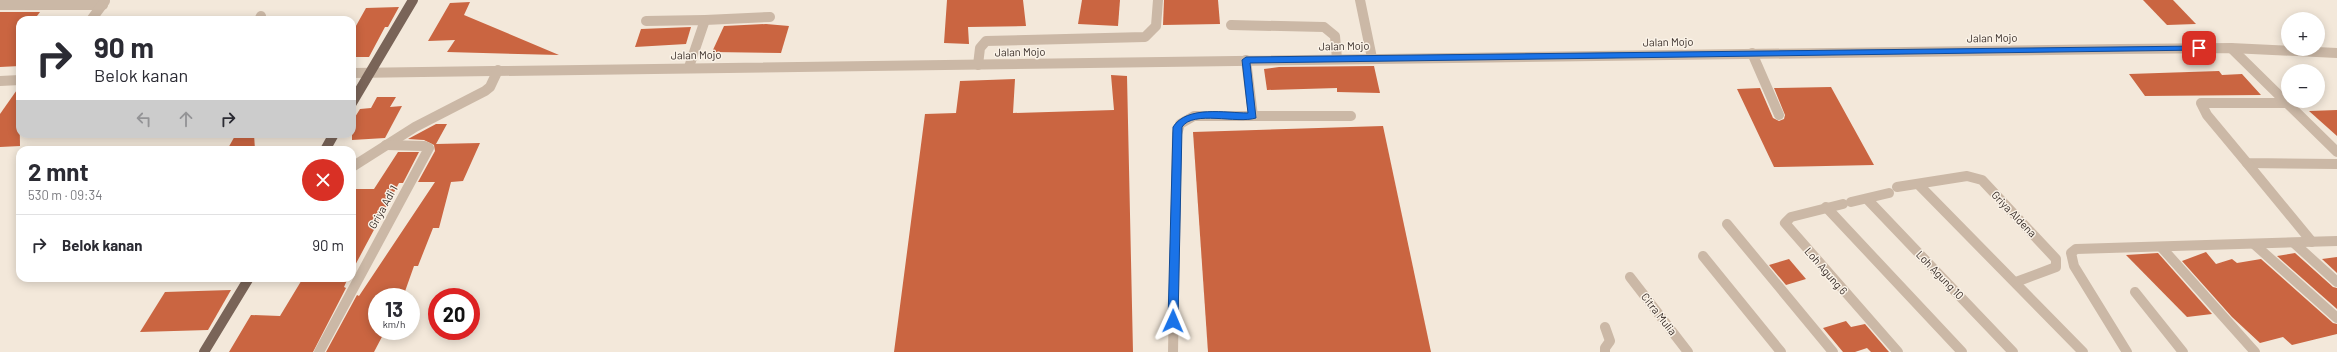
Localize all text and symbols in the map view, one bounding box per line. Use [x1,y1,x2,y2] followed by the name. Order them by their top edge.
[2281,12,2325,108] map controls
[2281,12,2325,56] button: +
[94,30,154,64] text: 90 m
[1966,31,2018,44] street label: Jalan Mojo
[2182,31,2216,65] pin
[28,32,80,84] icon: right
[1642,35,1694,48] street label: Jalan Mojo
[2188,37,2210,59] icon: arrive
[1318,39,1370,52] street label: Jalan Mojo
[994,45,1046,58] street label: Jalan Mojo
[670,48,722,61] street label: Jalan Mojo
[94,64,188,86] text: Belok kanan
[2281,64,2325,108] button: −
[133,108,155,130] icon: left
[175,108,197,130] icon: ahead
[217,108,239,130] icon: right
[28,157,89,186] text: 2 mnt
[302,159,344,201] button: close
[365,183,400,231] street label: Griya Adi 1
[28,187,102,203] text: 530 m · 09:34
[1989,188,2040,239] street label: Griya Aldena
[28,234,50,256] icon: right
[62,236,142,254] text: Belok kanan
[312,236,344,254] text: 90 m
[1802,244,1851,297] street label: Loh Agung 6
[1914,248,1967,302] street label: Loh Agung 10
[428,288,480,340] speed limit sign: 20
[1639,290,1680,337] street label: Citra Mulia
[385,297,403,321] text: 13
[1152,300,1194,342] position arrow
[383,318,405,330] text: km/h

